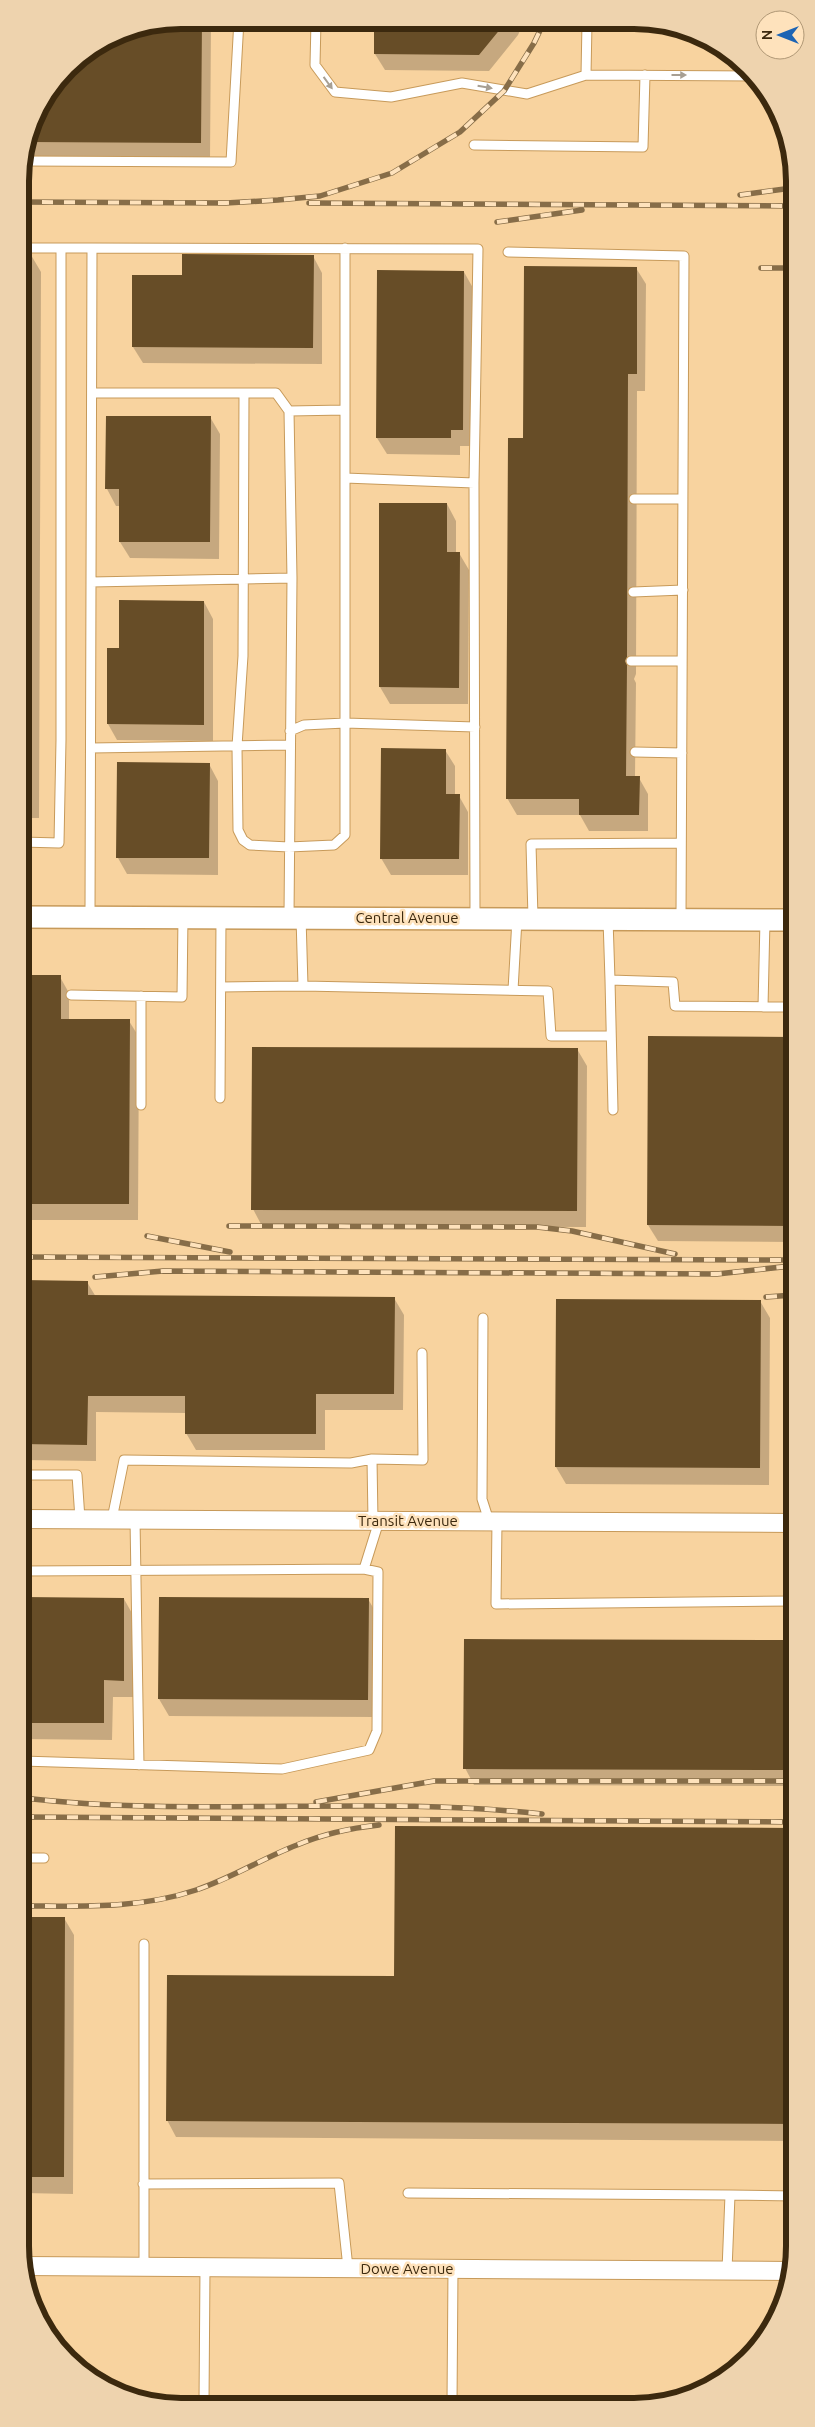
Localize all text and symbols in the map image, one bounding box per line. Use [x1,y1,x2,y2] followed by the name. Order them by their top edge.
[755,10,805,60] north arrow
[759,30,775,40] text: N
[671,71,687,79] one-way arrow
[323,76,334,89] one-way arrow
[477,84,493,92] one-way arrow
[355,909,459,926] street label: Central Avenue
[358,1512,458,1529] street label: Transit Avenue
[360,2260,454,2277] street label: Dowe Avenue

